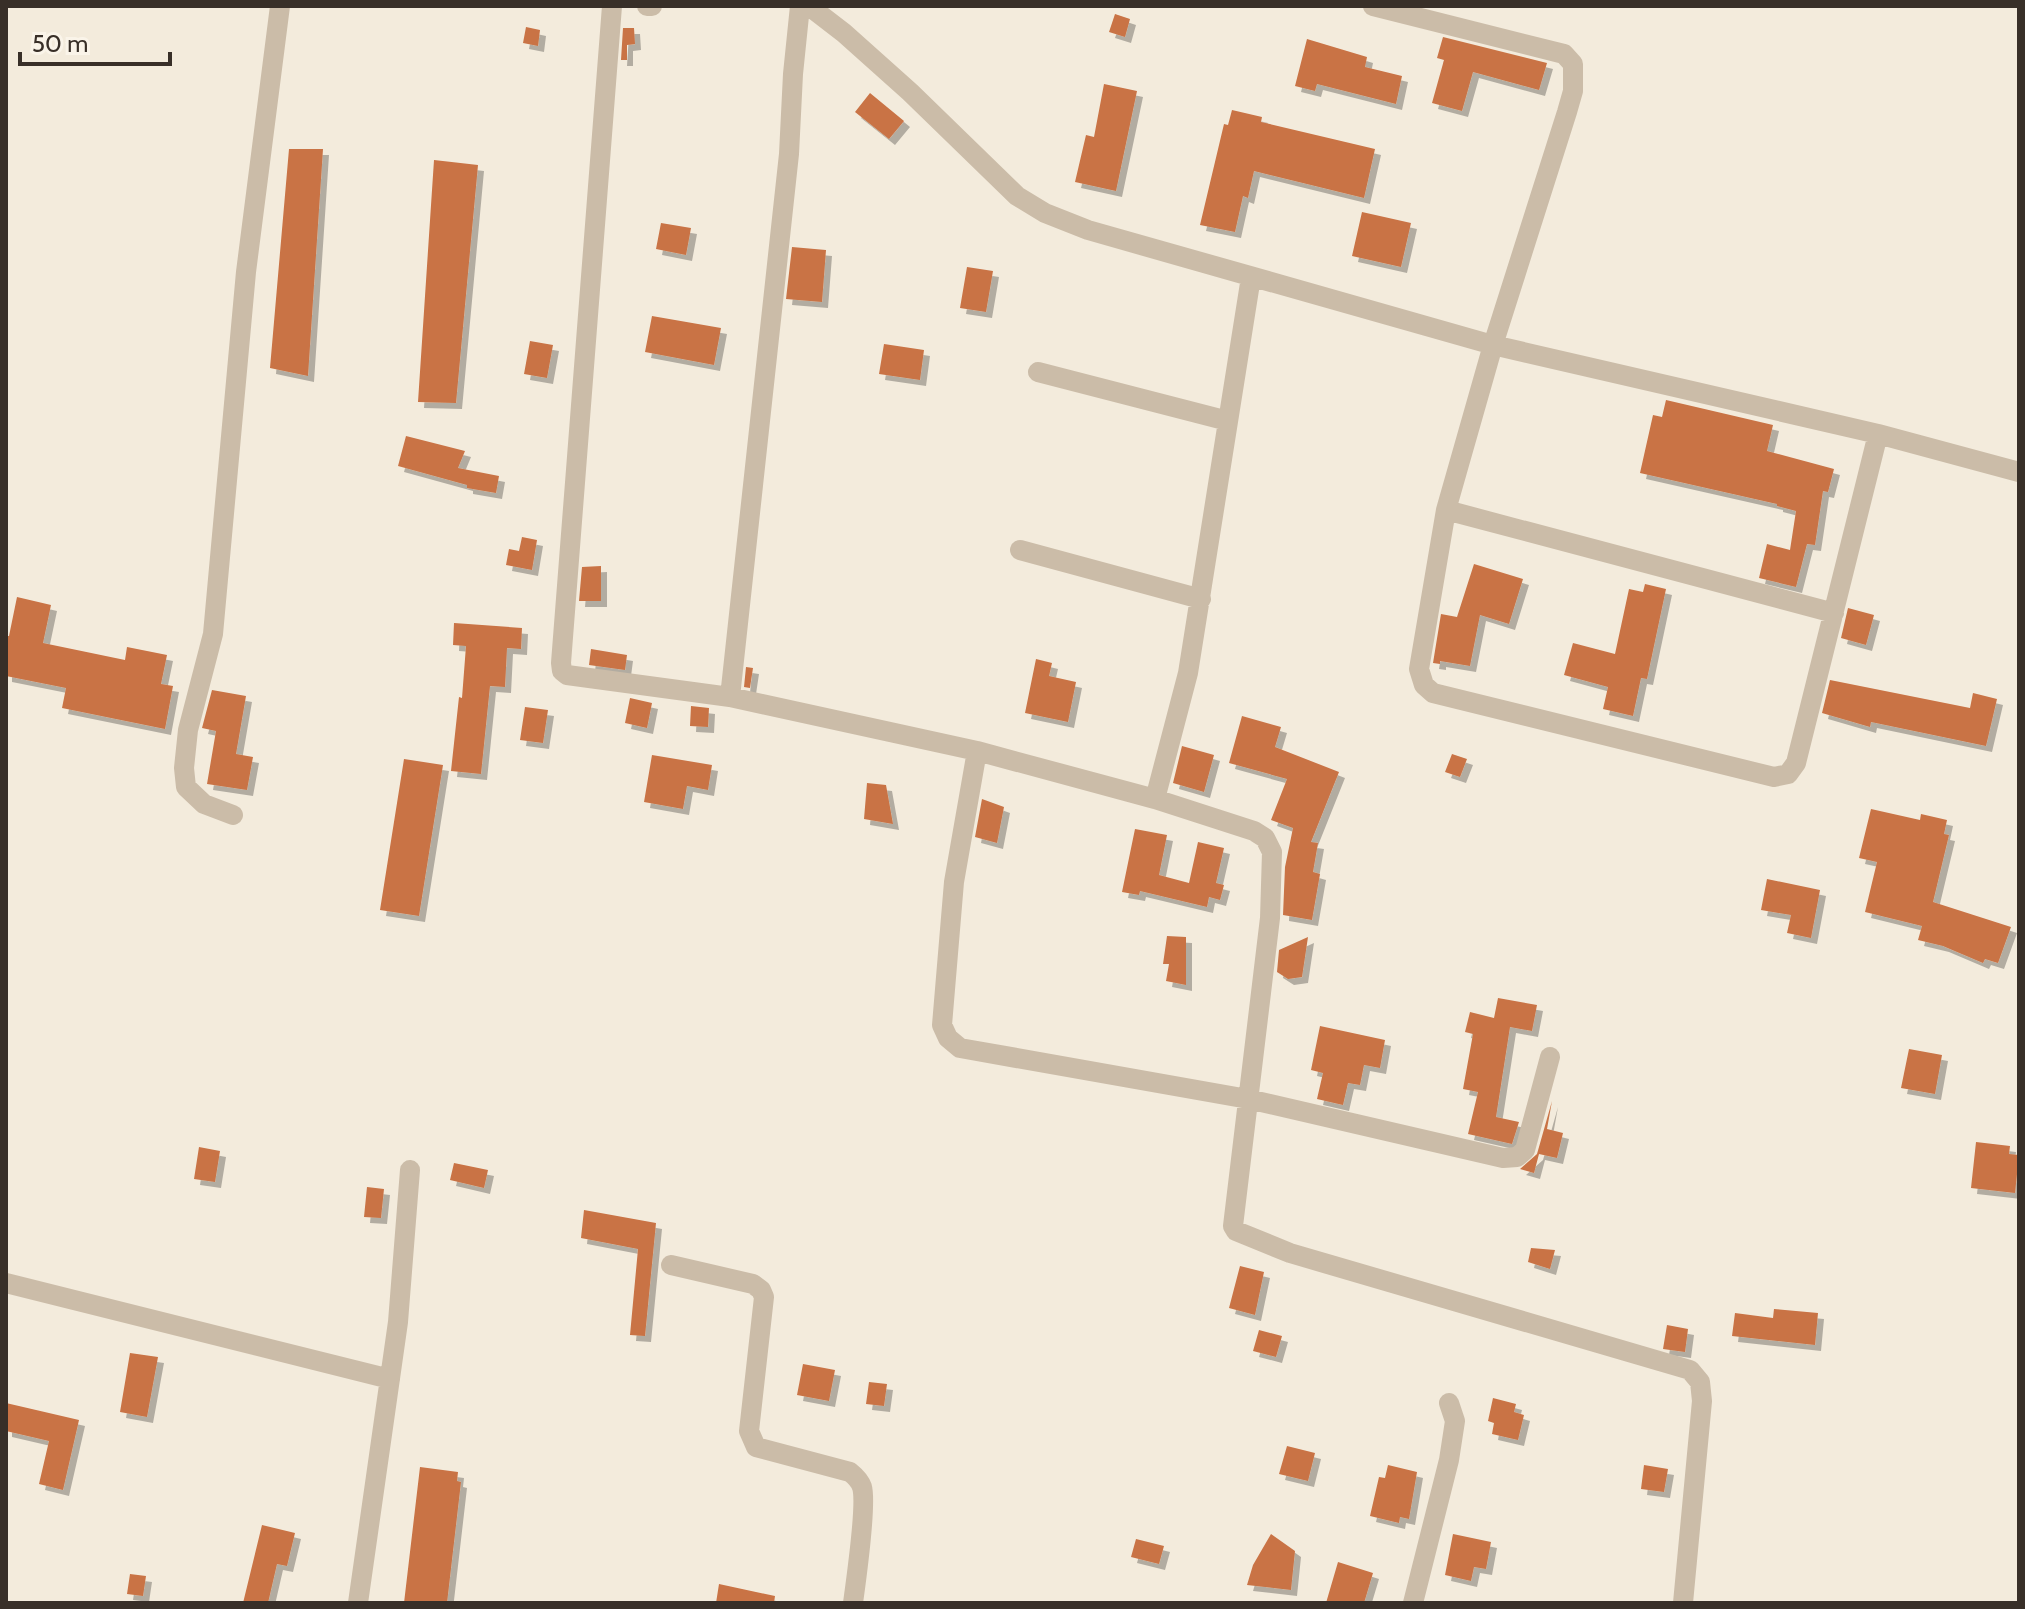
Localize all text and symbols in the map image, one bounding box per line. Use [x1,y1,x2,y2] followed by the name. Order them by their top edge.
[20,16,170,66] scale bar
[32,29,88,58] text: 50 m

